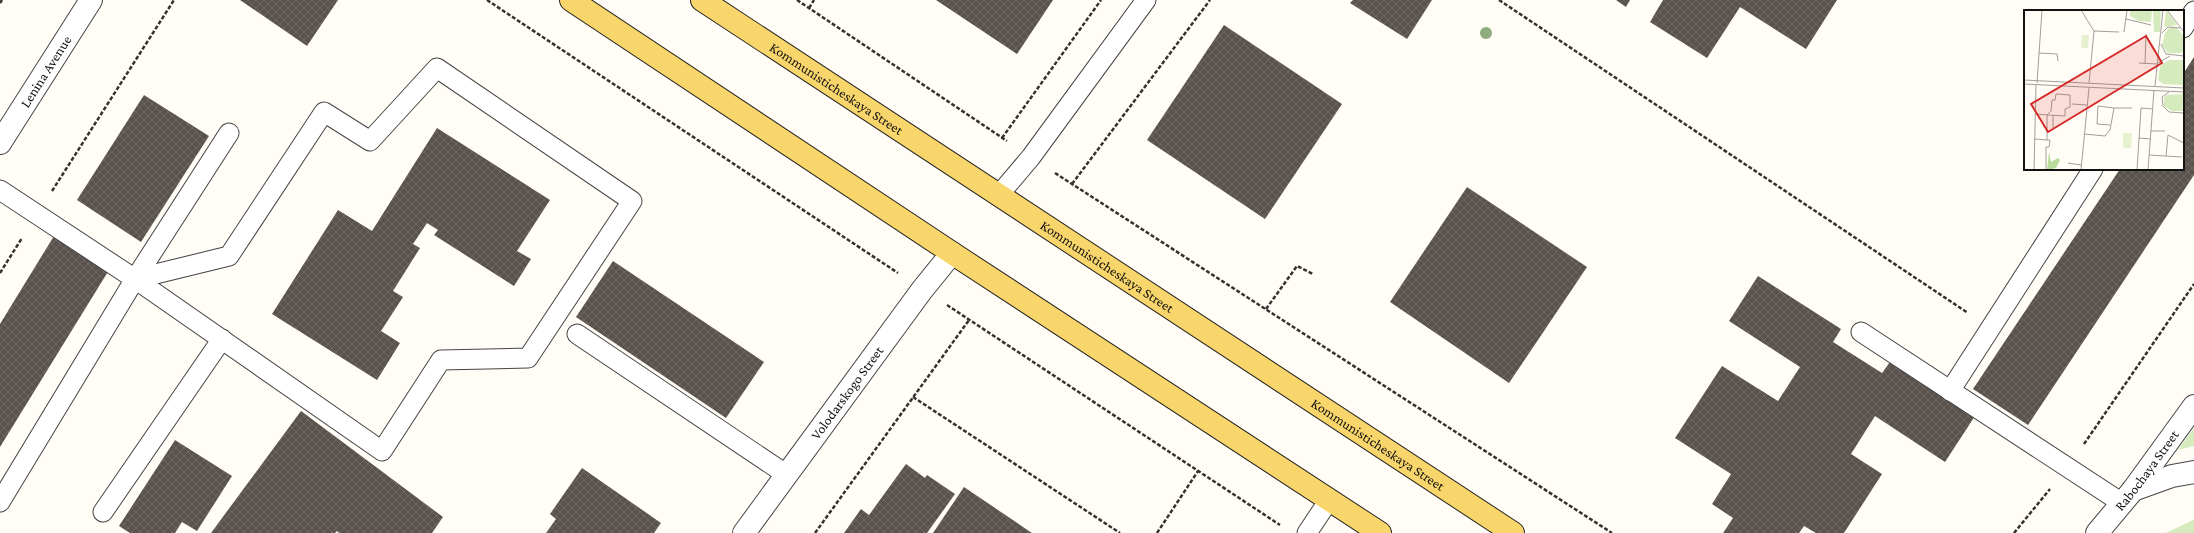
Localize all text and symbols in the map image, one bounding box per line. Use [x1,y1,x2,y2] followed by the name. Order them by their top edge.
[2024,10,2184,170] inset map
[17,32,74,110] street label: Lenina Avenue
[767,39,906,138] street label: Kommunisticheskaya Street
[1038,217,1177,316] street label: Kommunisticheskaya Street
[807,342,887,443] street label: Volodarskogo Street
[1308,395,1448,494] street label: Kommunisticheskaya Street
[2111,427,2182,514] street label: Rabochaya Street

